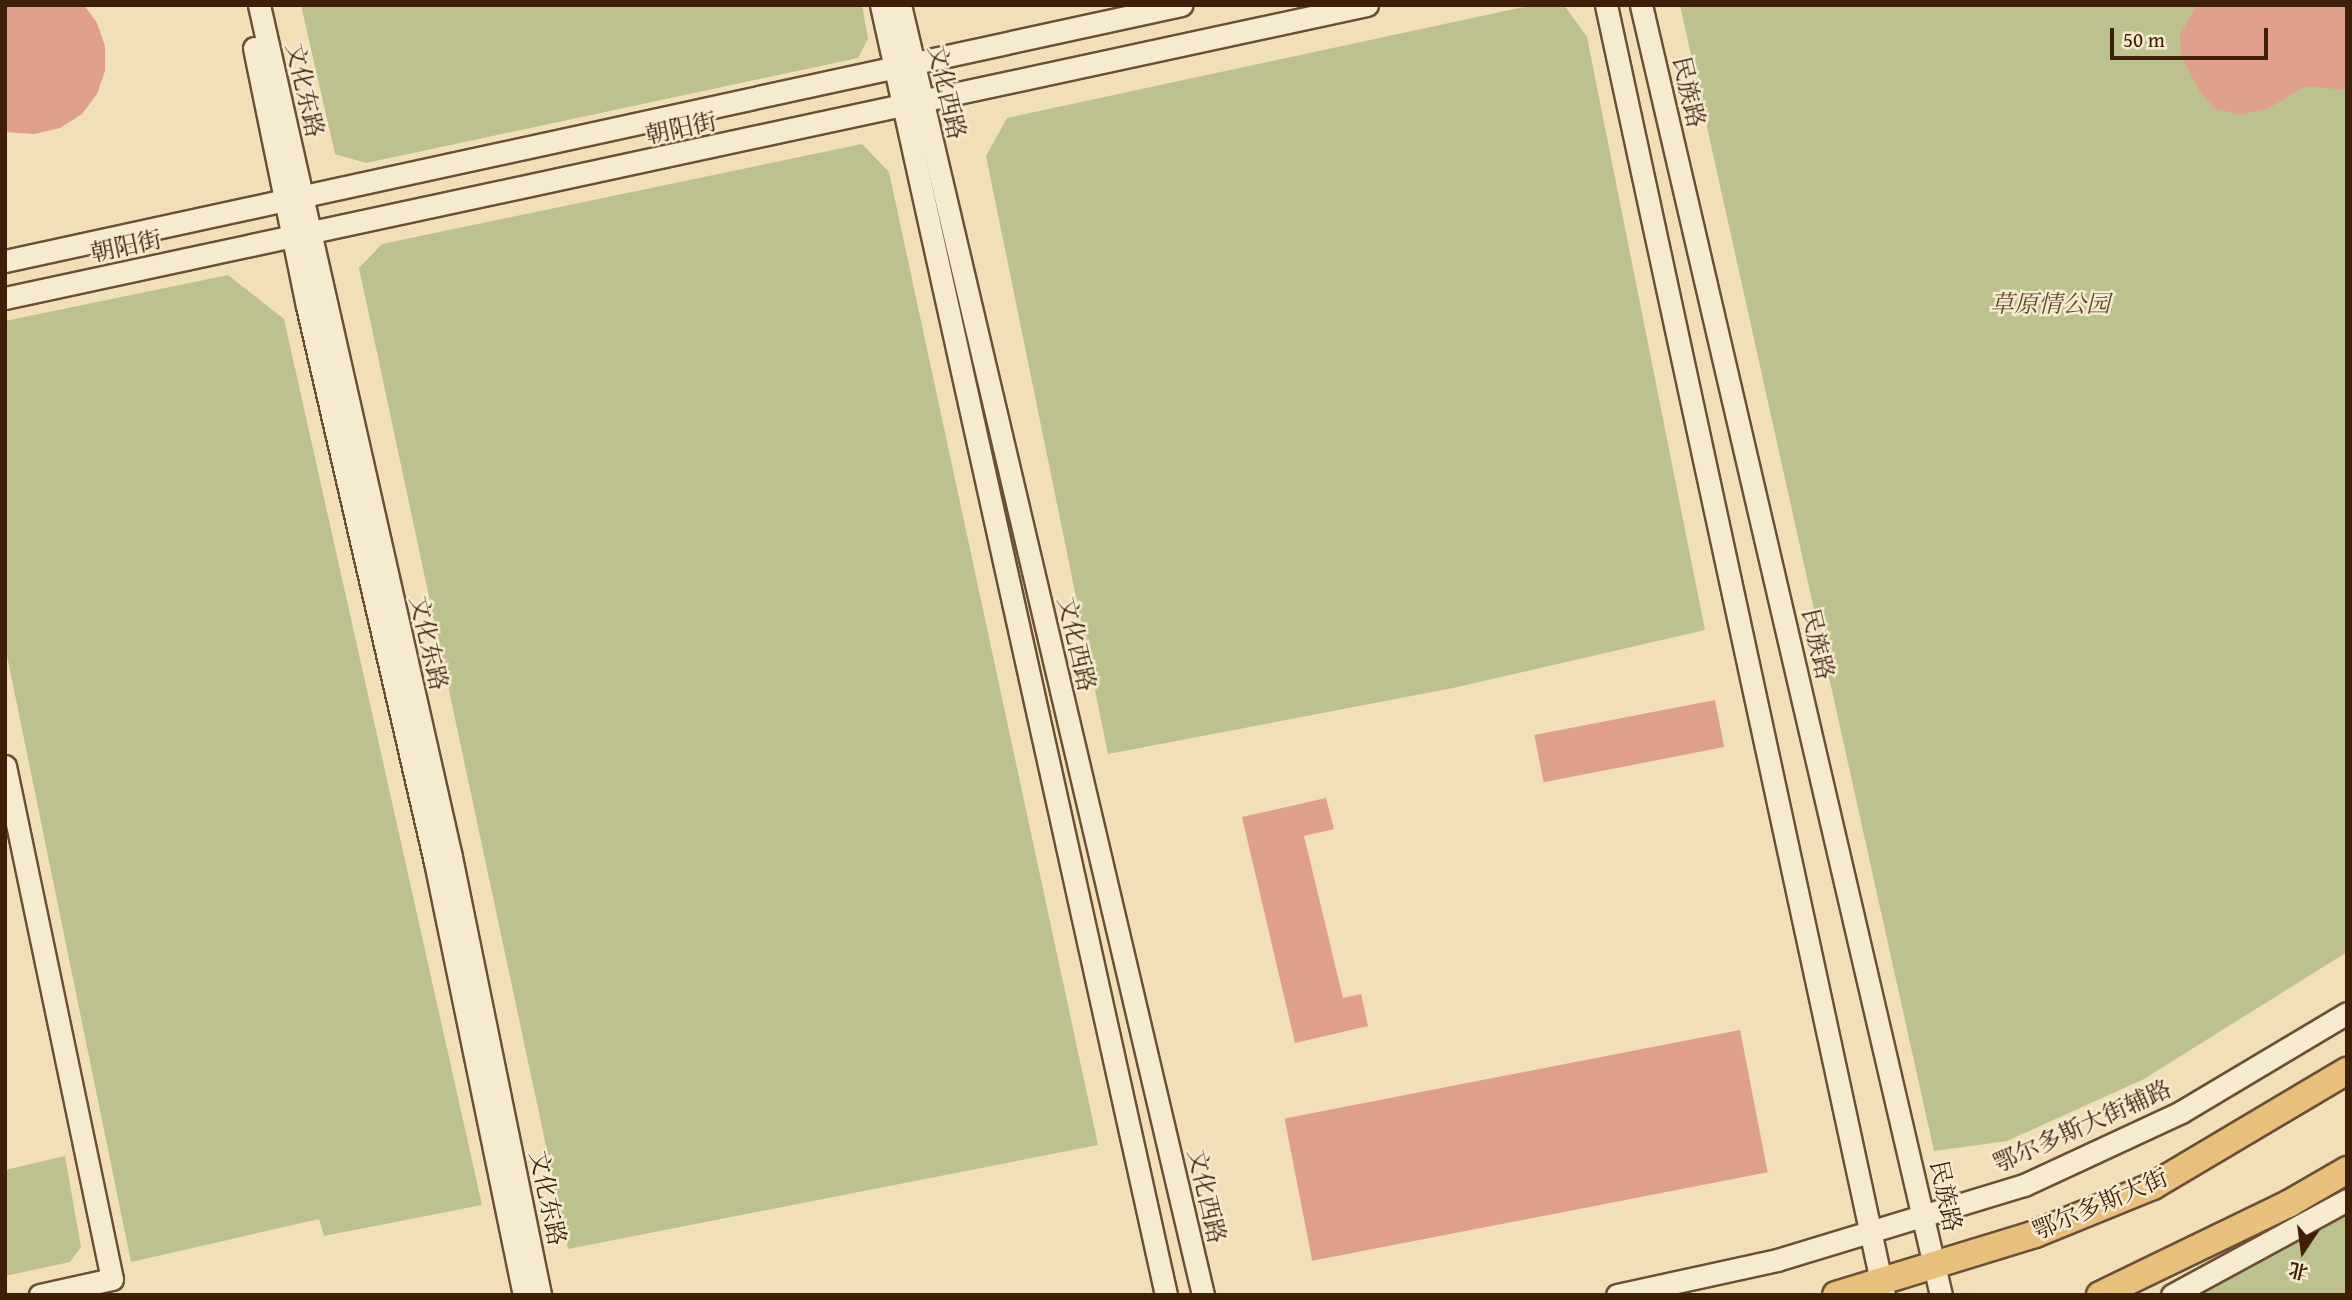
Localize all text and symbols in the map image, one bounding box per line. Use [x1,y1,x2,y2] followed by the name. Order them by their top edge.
[2114,14,2272,58] scale bar
[2123,24,2165,55] text: 50 m
[280,40,330,140] street label: 文化东路
[922,42,972,142] street label: 文化西路
[1667,54,1711,130] street label: 民族路
[643,106,719,150] street label: 朝阳街
[88,224,164,268] street label: 朝阳街
[1990,290,2110,318] park label: 草原情公园
[404,593,454,693] street label: 文化东路
[1052,594,1102,694] street label: 文化西路
[1796,606,1840,682] street label: 民族路
[1988,1074,2176,1178] street label: 鄂尔多斯大街辅路
[1182,1146,1232,1246] street label: 文化西路
[524,1148,572,1248] street label: 文化东路
[1924,1158,1968,1234] street label: 民族路
[2028,1163,2172,1245] street label: 鄂尔多斯大街
[2268,1216,2338,1286] north arrow
[2286,1256,2311,1287] text: 北

